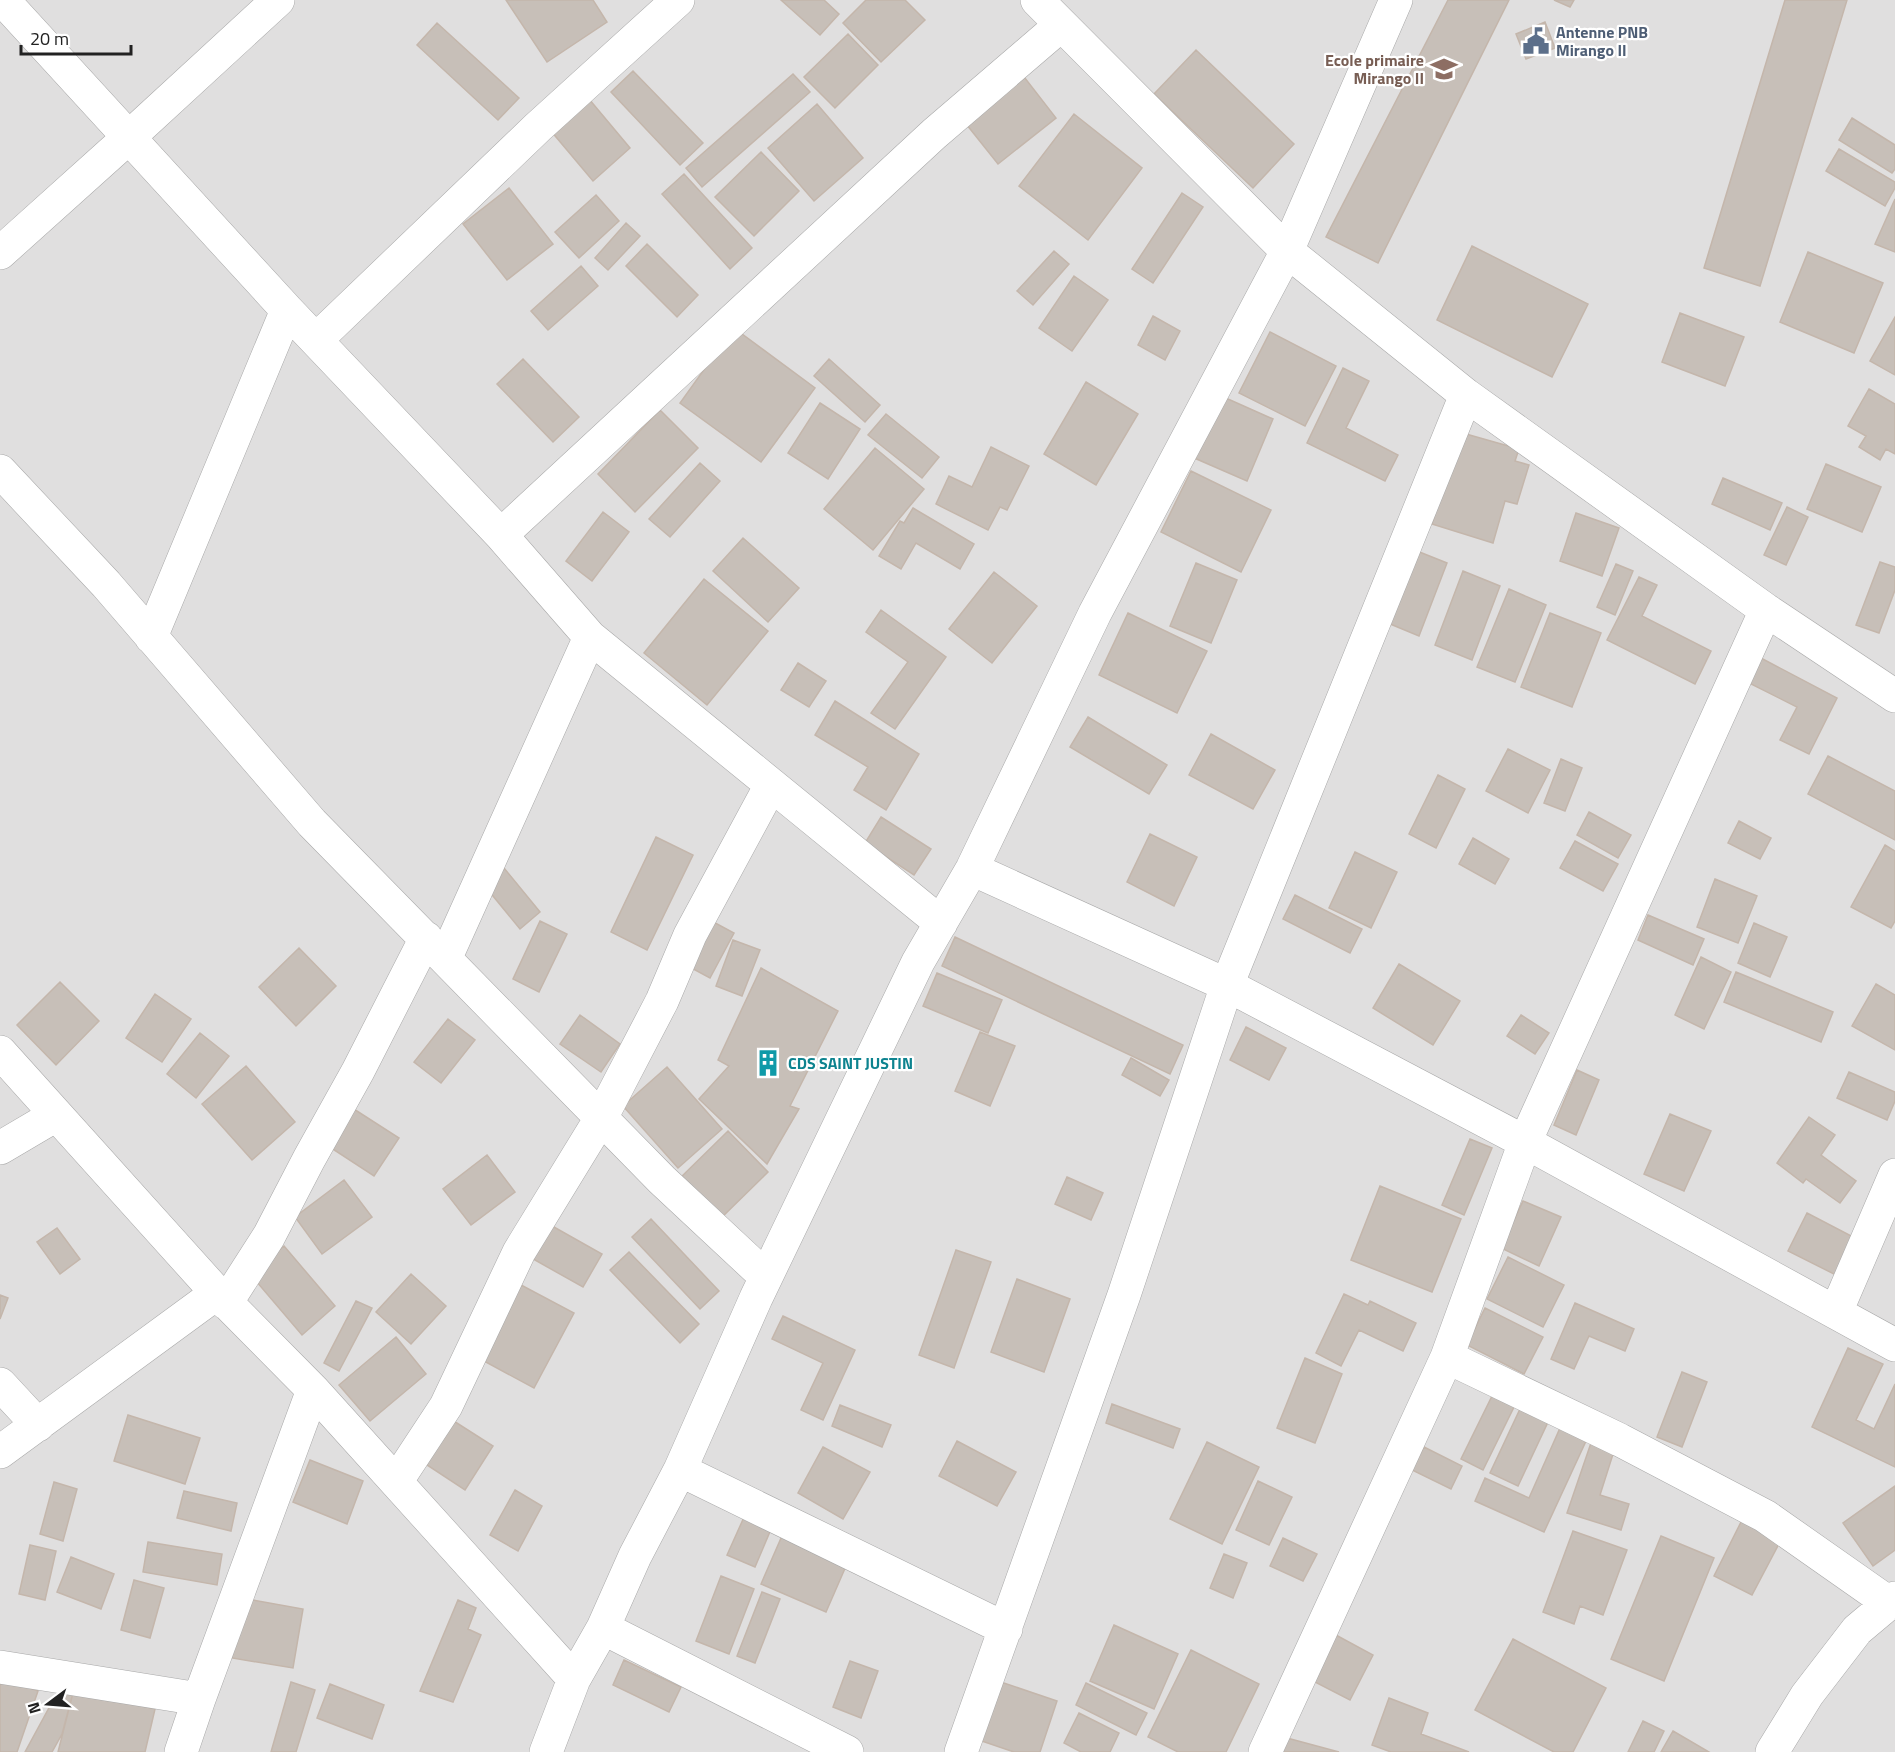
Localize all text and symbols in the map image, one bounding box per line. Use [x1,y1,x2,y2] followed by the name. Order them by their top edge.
[21,18,130,56] scale bar
[1556,20,1648,62] place label: Antenne PNB Mirango II
[30,25,69,52] text: 20 m
[1521,26,1551,56] public building icon: Antenne PNB Mirango II
[1325,48,1424,90] place label: Ecole primaire Mirango II
[1429,54,1459,84] school or university icon: Ecole primaire Mirango II
[753,1048,783,1078] building icon: CDS SAINT JUSTIN
[788,1051,913,1075] place label: CDS SAINT JUSTIN
[18,1674,78,1734] north arrow
[21,1699,47,1717] text: N

